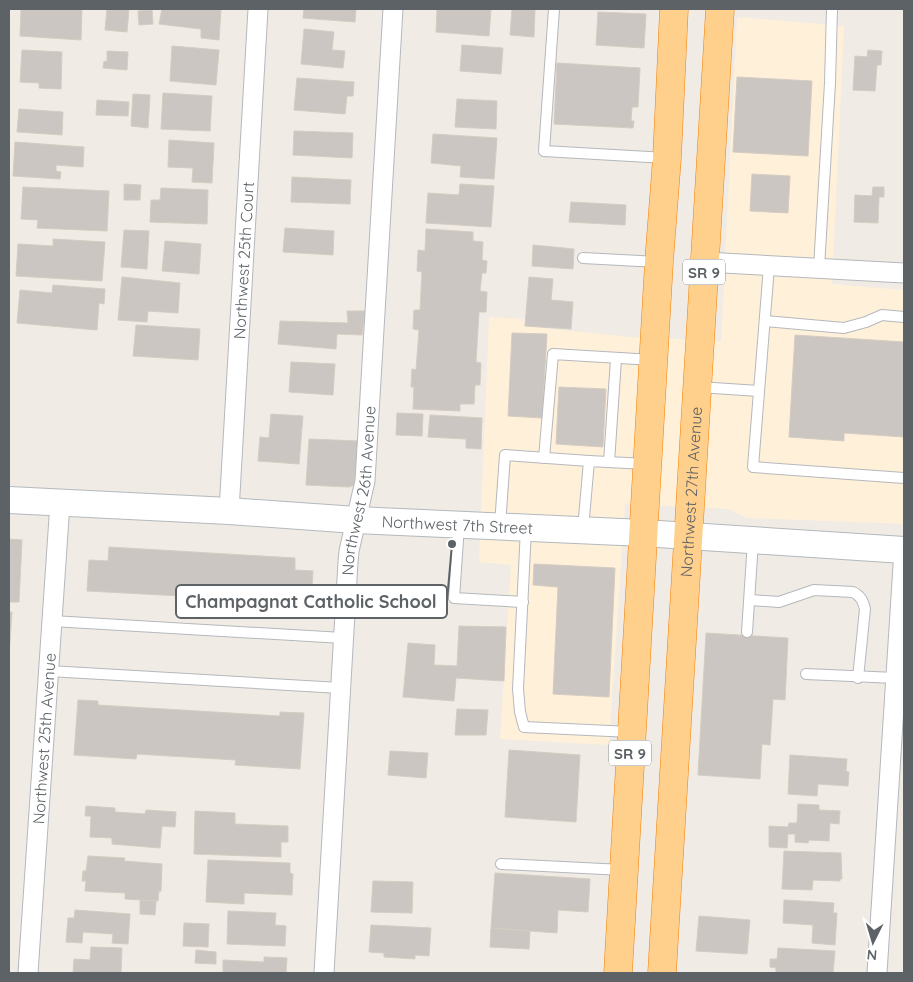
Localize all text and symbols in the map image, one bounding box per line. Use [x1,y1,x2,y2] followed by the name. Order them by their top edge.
[229,181,258,340] street label: Northwest 25th Court
[683,260,725,284] road number: SR 9
[337,405,379,576] street label: Northwest 26th Avenue
[676,406,706,578] street label: Northwest 27th Avenue
[381,511,533,538] street label: Northwest 7th Street
[176,585,447,618] callout: Champagnat Catholic School
[185,590,437,613] text: Champagnat Catholic School
[28,652,60,825] street label: Northwest 25th Avenue
[609,740,651,766] road number: SR 9
[848,917,898,967] north arrow
[866,946,878,964] text: N

